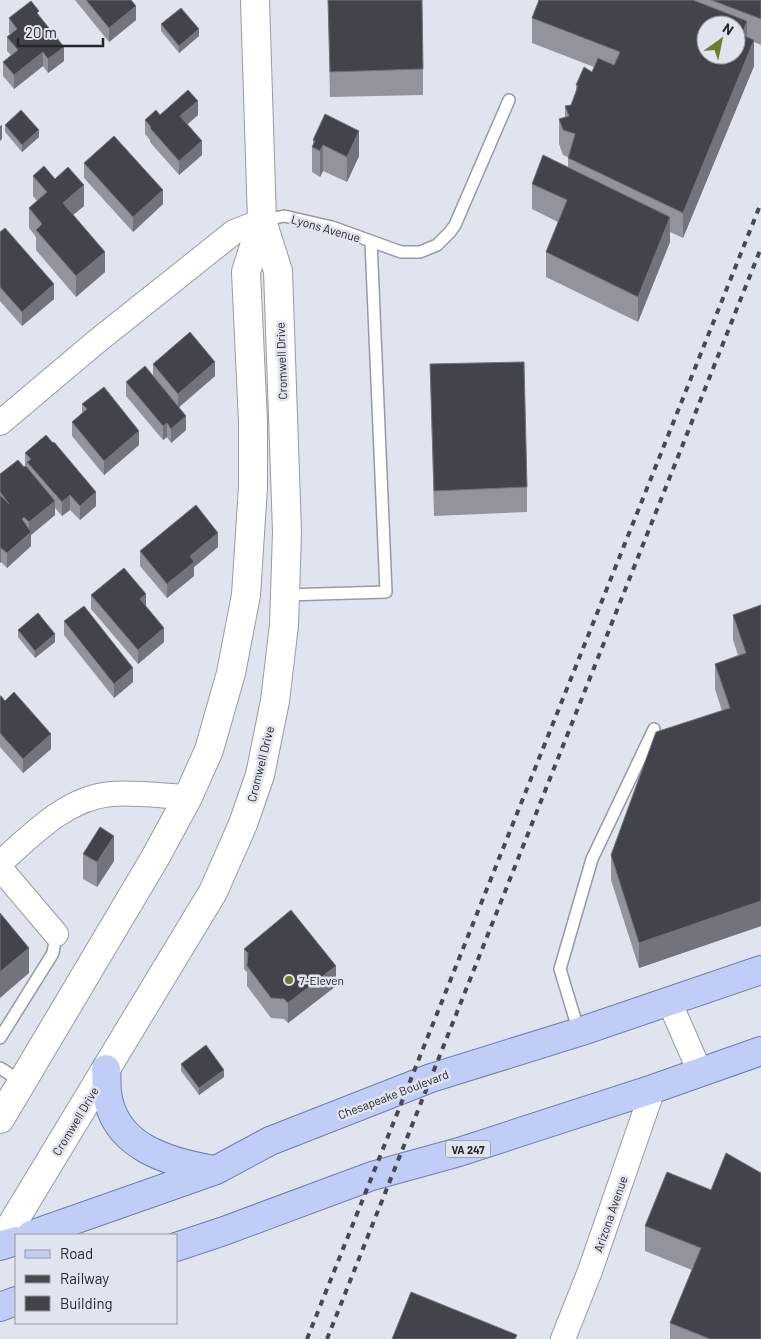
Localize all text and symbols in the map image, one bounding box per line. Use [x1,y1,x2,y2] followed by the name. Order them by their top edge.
[18,15,102,47] scale bar
[696,15,746,65] north arrow
[720,19,737,38] text: N
[25,23,57,41] text: 20 m
[290,211,362,245] street label: Lyons Avenue
[273,322,289,400] street label: Cromwell Drive
[244,725,276,803] street label: Cromwell Drive
[299,973,344,987] place label: 7-Eleven
[283,974,295,986] marker: 7-Eleven
[336,1066,450,1122] street label: Chesapeake Boulevard
[49,1084,101,1158] street label: Cromwell Drive
[446,1140,490,1158] road number: VA 247
[590,1174,630,1254] street label: Arizona Avenue
[15,1234,178,1324] legend
[60,1244,93,1262] text: Road
[60,1269,109,1287] text: Railway
[60,1294,113,1312] text: Building

